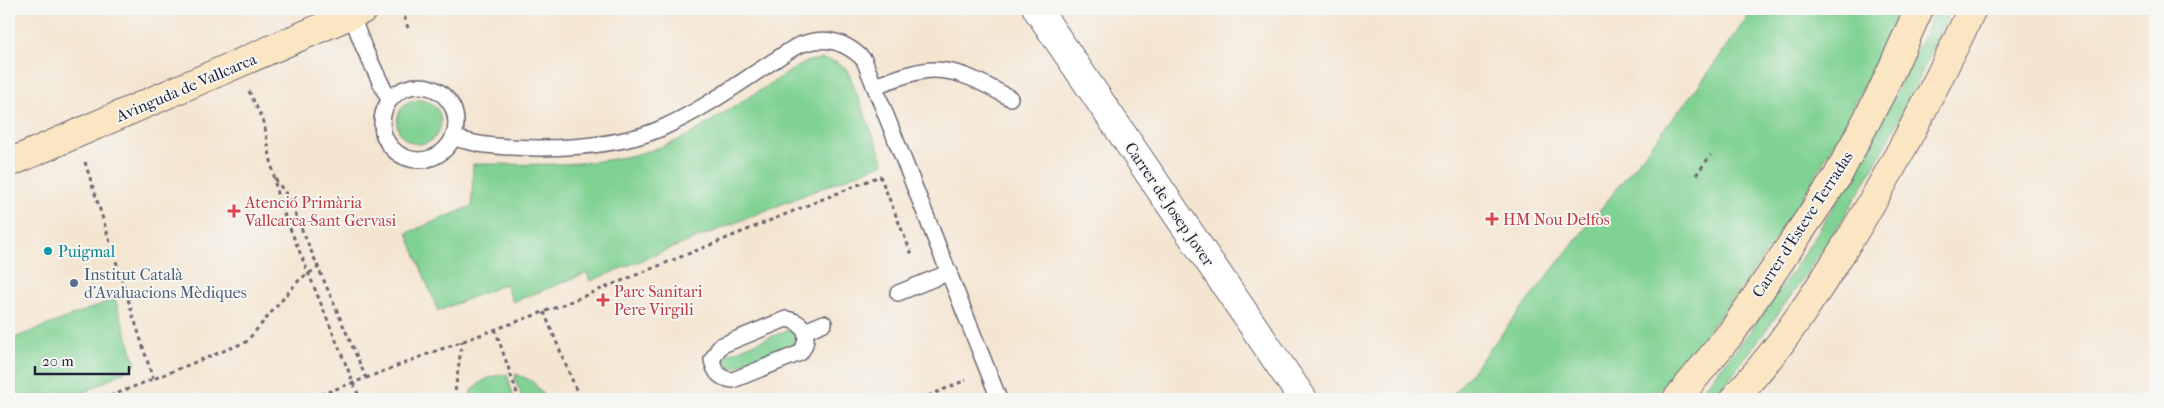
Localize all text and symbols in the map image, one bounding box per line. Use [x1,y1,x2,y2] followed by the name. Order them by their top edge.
[112,49,260,126] street label: Avinguda de Vallcarca
[1121,139,1218,270] street label: Carrer de Josep Jover
[1748,148,1857,301] street label: Carrer d'Esteve Terradas
[244,193,397,230] place label: Atenció Primària Vallcarca-Sant Gervasi
[227,204,241,218] marker: Atenció Primària Vallcarca-Sant Gervasi
[1503,210,1610,229] place label: HM Nou Delfos
[1485,212,1499,226] marker: HM Nou Delfos
[58,242,116,261] place label: Puigmal
[42,245,54,257] marker: Puigmal
[84,265,247,302] place label: Institut Català d'Avaluacions Mèdiques
[68,277,80,289] marker: Institut Català d'Avaluacions Mèdiques
[614,282,703,319] place label: Parc Sanitari Pere Virgili
[596,293,610,307] marker: Parc Sanitari Pere Virgili
[35,343,129,375] scale bar
[42,352,74,370] text: 20 m

